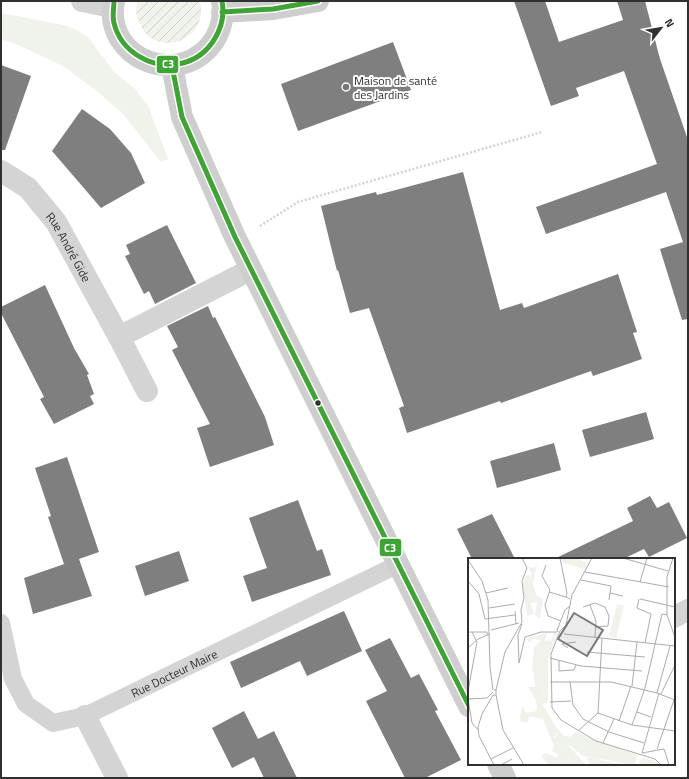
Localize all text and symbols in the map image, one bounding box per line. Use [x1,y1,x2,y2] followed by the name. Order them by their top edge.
[641,8,681,48] north arrow
[661,15,678,30] text: N
[156,55,179,74] line badge: C3
[162,56,174,72] text: C3
[354,71,437,104] place label: Maison de santé des Jardins
[341,82,351,92] marker: Maison de santé des Jardins
[42,208,96,285] street label: Rue André Gide
[313,398,323,408] unlabelled marker
[379,538,402,557] line badge: C3
[384,540,396,556] text: C3
[468,558,675,765] inset map
[127,644,220,702] street label: Rue Docteur Maire

